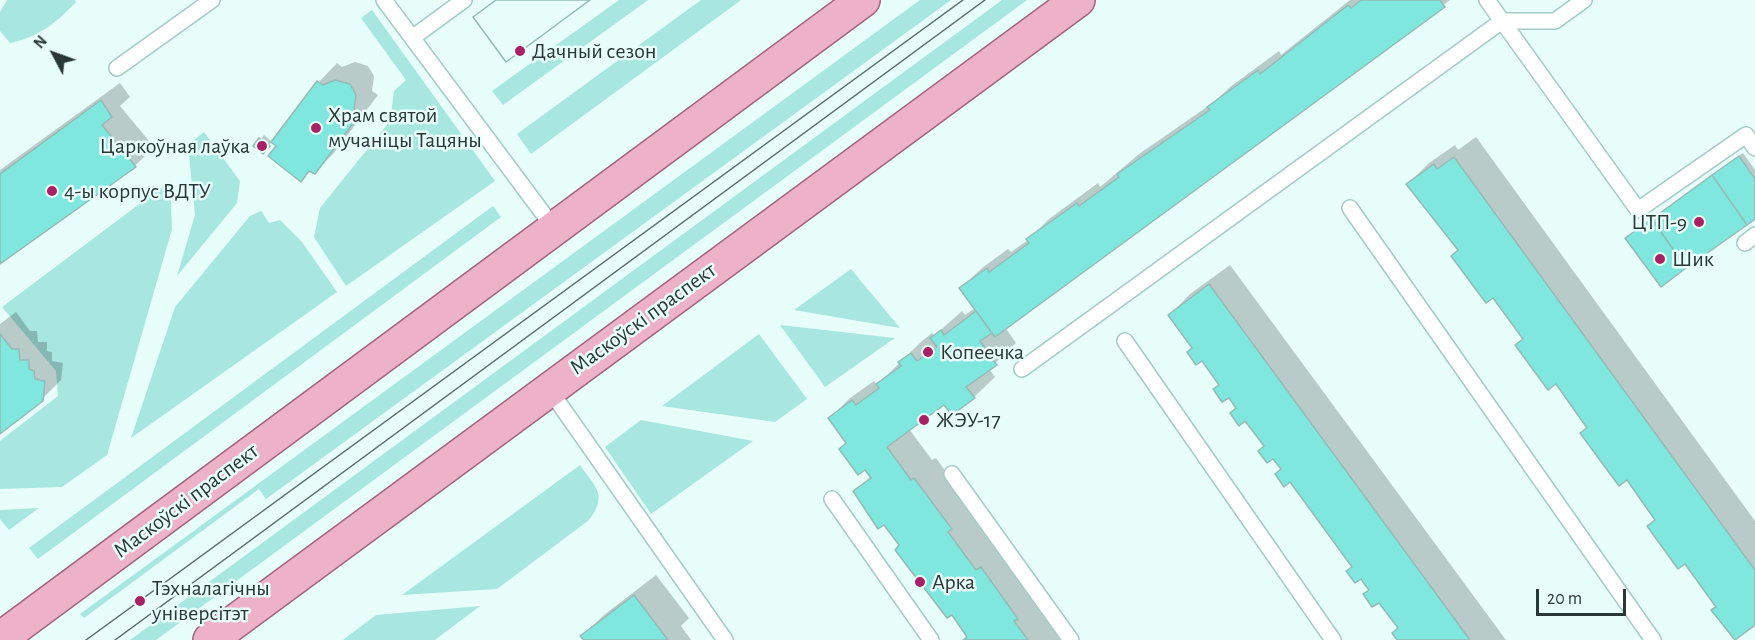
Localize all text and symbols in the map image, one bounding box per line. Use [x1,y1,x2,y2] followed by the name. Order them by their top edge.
[24,24,84,84] north arrow
[31,33,50,52] text: N
[532,38,656,64] place label: Дачный сезон
[513,44,527,58] marker: Дачный сезон
[328,102,482,154] place label: Храм святой мучаніцы Тацяны
[309,121,323,135] marker: Храм святой мучаніцы Тацяны
[100,133,250,159] place label: Царкоўная лаўка
[255,139,269,153] marker: Царкоўная лаўка
[64,178,211,204] place label: 4-ы корпус ВДТУ
[45,184,59,198] marker: 4-ы корпус ВДТУ
[1631,209,1687,235] place label: ЦТП-9
[1692,215,1706,229] marker: ЦТП-9
[1672,246,1714,272] place label: Шик
[1653,252,1667,266] marker: Шик
[565,257,721,381] street label: Маскоўскі праспект
[940,339,1024,365] place label: Копеечка
[921,345,935,359] marker: Копеечка
[936,407,1001,433] place label: ЖЭУ-17
[917,413,931,427] marker: ЖЭУ-17
[108,438,264,564] street label: Маскоўскі праспект
[932,569,975,595] place label: Арка
[152,575,270,626] place label: Тэхналагічны універсітэт
[913,575,927,589] marker: Арка
[1539,577,1629,615] scale bar
[1547,590,1582,608] text: 20 m
[133,594,147,608] marker: Тэхналагічны універсітэт

